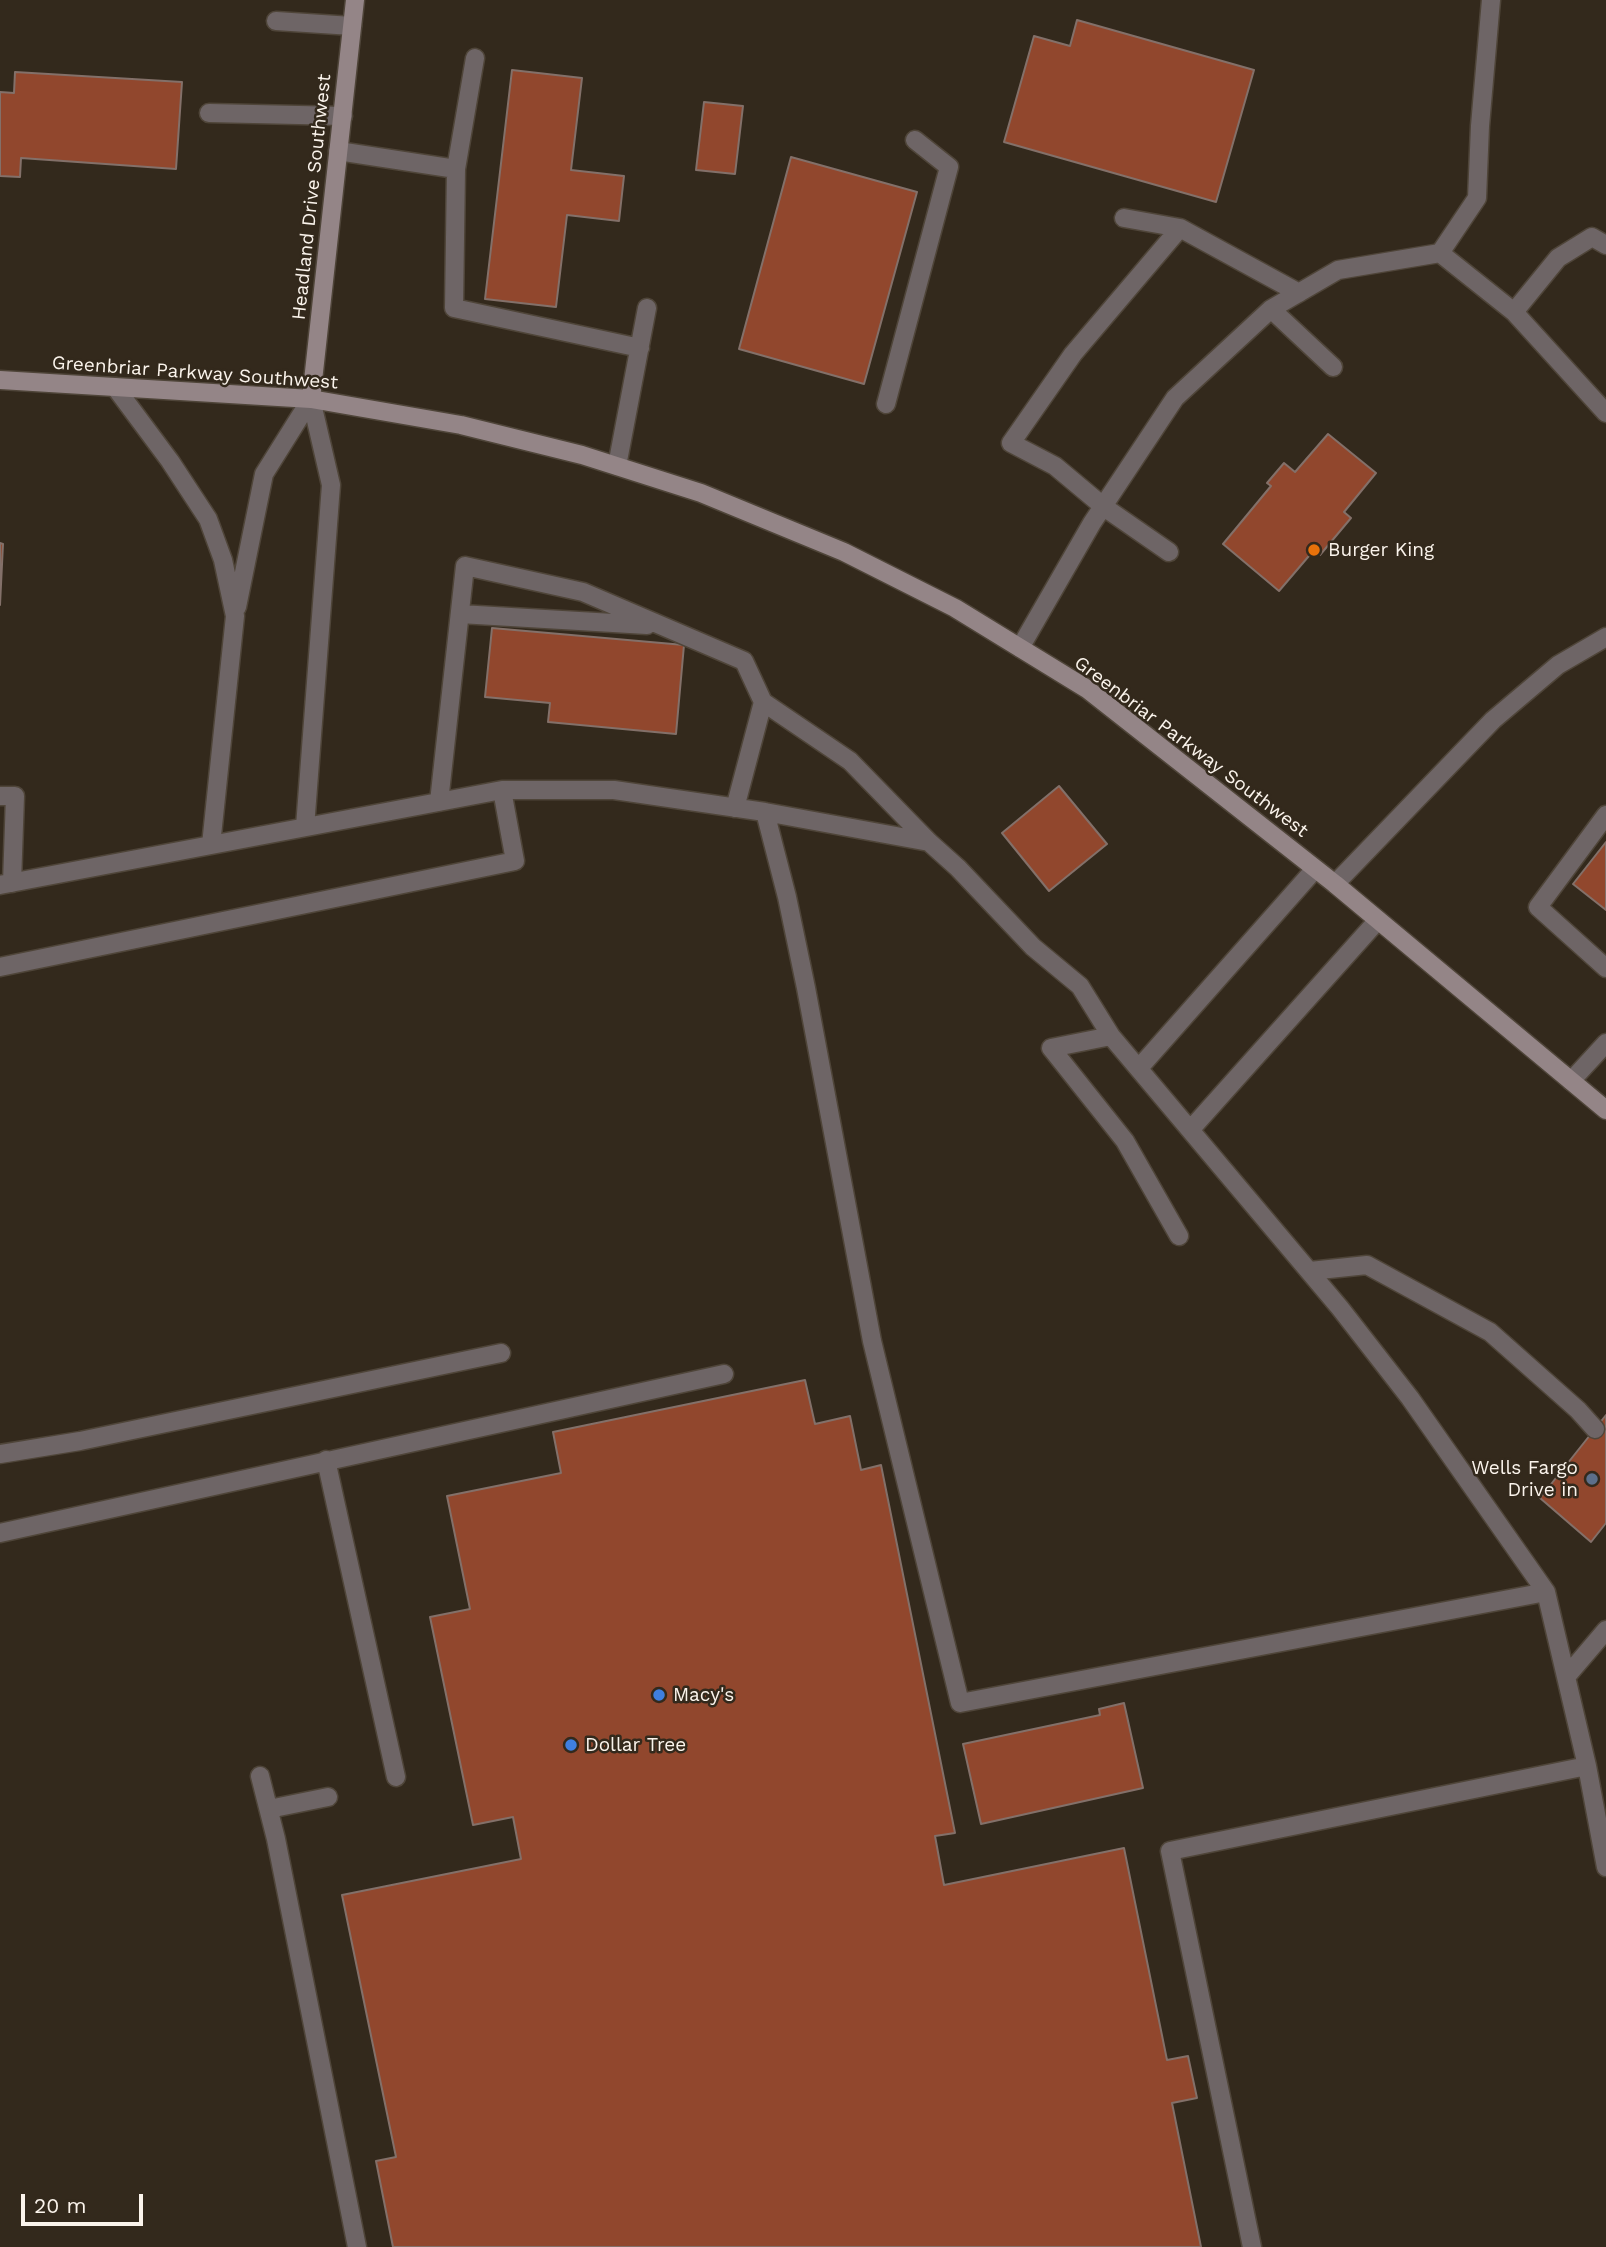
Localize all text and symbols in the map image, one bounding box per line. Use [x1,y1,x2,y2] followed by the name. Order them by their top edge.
[288,73,336,321] street label: Headland Drive Southwest
[51,352,339,394] street label: Greenbriar Parkway Southwest
[1328,539,1434,561] place label: Burger King
[1306,542,1322,558] marker: Burger King
[1070,652,1312,842] street label: Greenbriar Parkway Southwest
[1471,1457,1578,1501] place label: Wells Fargo Drive in
[1584,1471,1600,1487] marker: Wells Fargo Drive in
[673,1684,734,1706] place label: Macy's
[651,1687,667,1703] marker: Macy's
[585,1734,686,1756] place label: Dollar Tree
[563,1737,579,1753] marker: Dollar Tree
[24,2180,147,2224] scale bar
[34,2193,86,2218] text: 20 m

